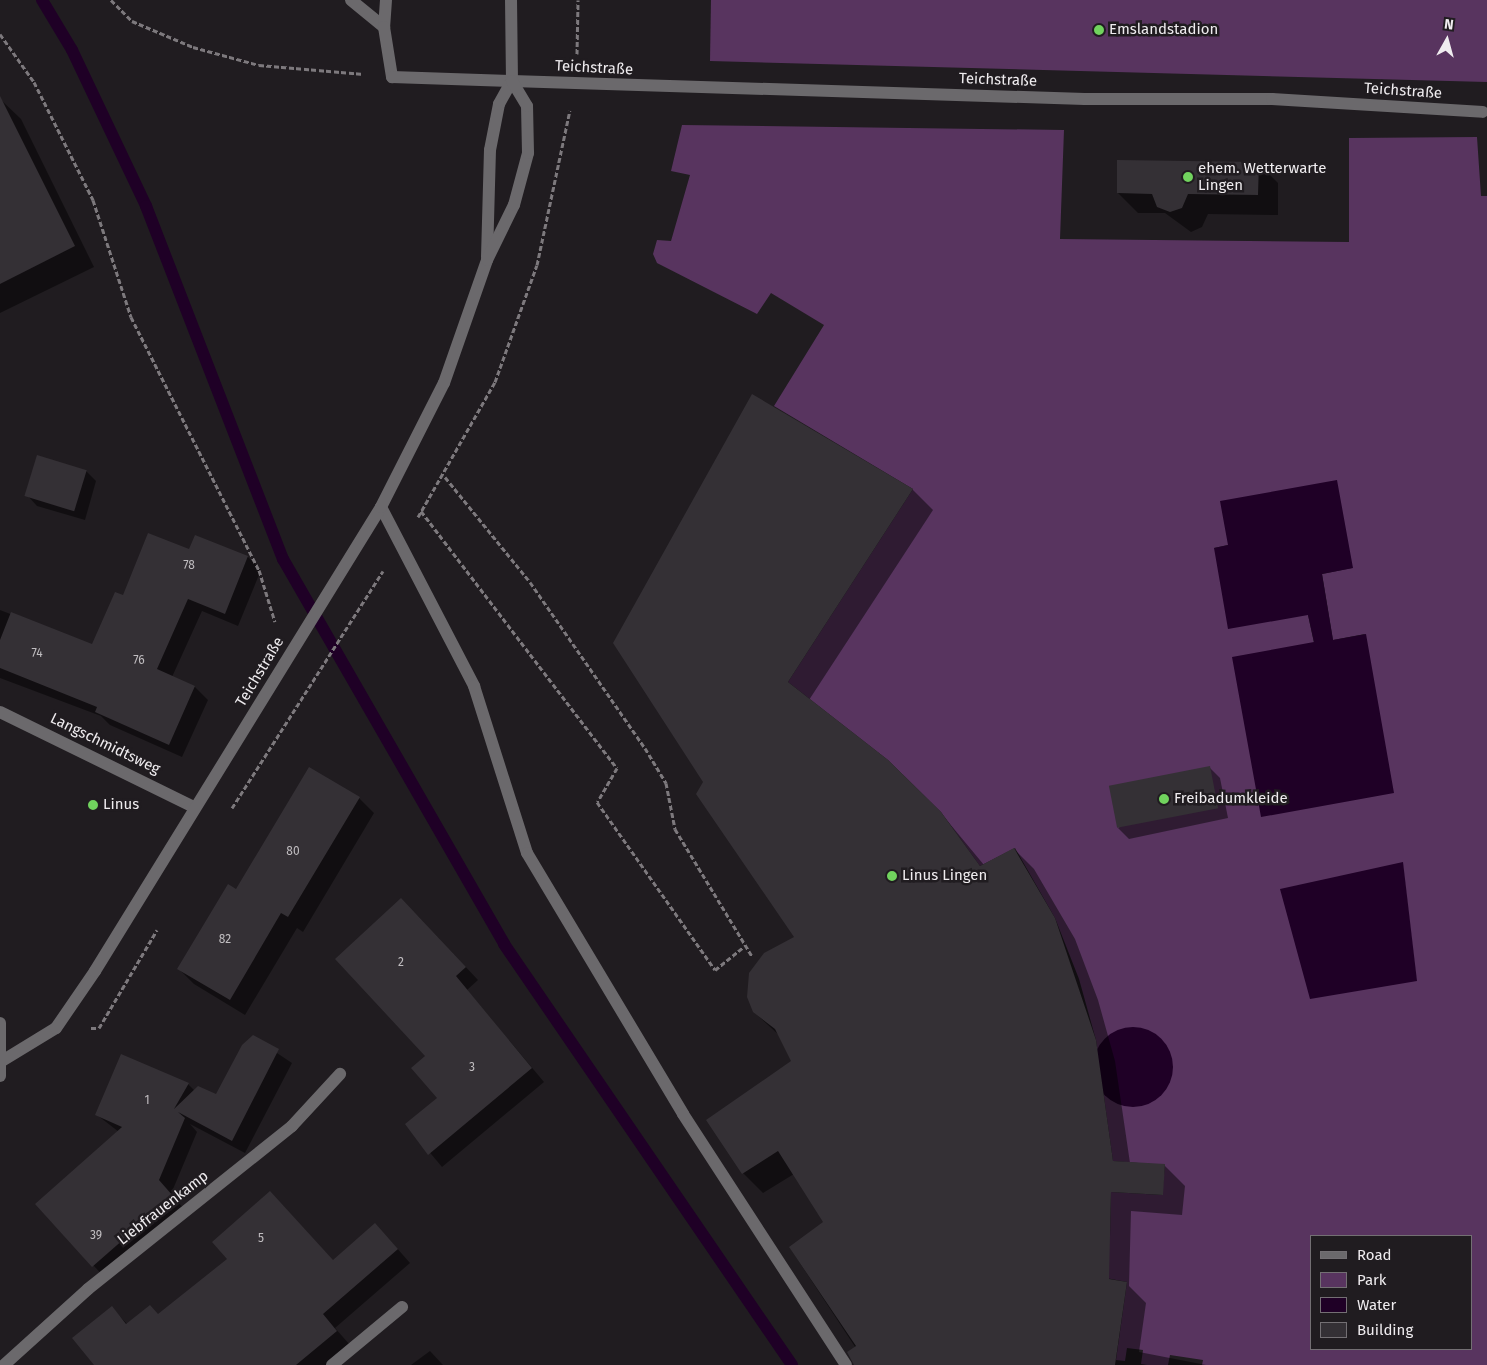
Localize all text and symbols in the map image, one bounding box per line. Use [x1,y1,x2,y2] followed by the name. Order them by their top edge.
[1422,15,1472,65] north arrow
[1443,16,1455,34] text: N
[1109,21,1218,39] place label: Emslandstadion
[1093,24,1105,36] marker: Emslandstadion
[554,57,634,79] street label: Teichstraße
[959,70,1037,90] street label: Teichstraße
[1363,79,1443,103] street label: Teichstraße
[1198,159,1326,194] place label: ehem. Wetterwarte Lingen
[1182,171,1194,183] marker: ehem. Wetterwarte Lingen
[183,559,195,573] house number: 78
[232,634,288,710] street label: Teichstraße
[31,647,43,661] house number: 74
[133,654,145,668] house number: 76
[47,710,163,778] street label: Langschmidtsweg
[1174,790,1288,808] place label: Freibadumkleide
[1158,793,1170,805] marker: Freibadumkleide
[103,796,139,814] place label: Linus
[87,799,99,811] marker: Linus
[286,845,300,859] house number: 80
[902,867,987,885] place label: Linus Lingen
[886,870,898,882] marker: Linus Lingen
[219,933,231,947] house number: 82
[398,956,404,970] house number: 2
[469,1061,475,1075] house number: 3
[144,1094,150,1108] house number: 1
[114,1167,212,1249] street label: Liebfrauenkamp
[90,1229,102,1243] house number: 39
[258,1232,264,1246] house number: 5
[1310,1235,1472,1350] legend
[1357,1246,1392,1264] text: Road
[1357,1271,1387,1289] text: Park
[1357,1296,1396,1314] text: Water
[1357,1321,1413,1339] text: Building

